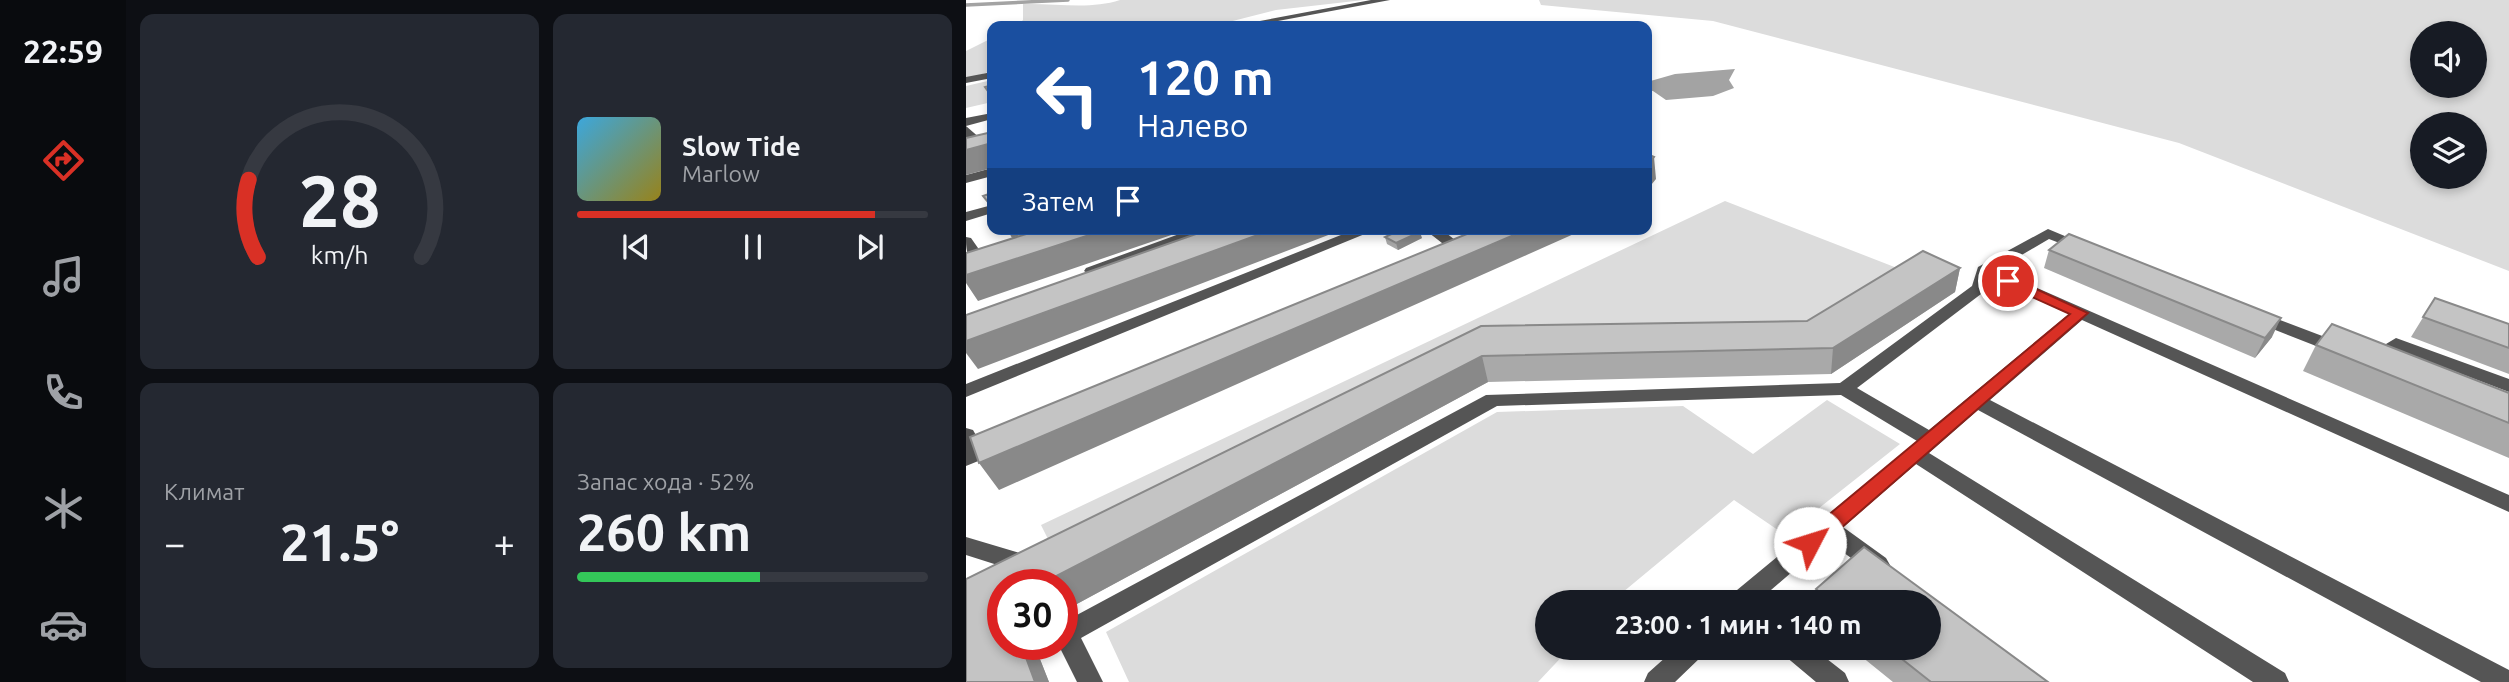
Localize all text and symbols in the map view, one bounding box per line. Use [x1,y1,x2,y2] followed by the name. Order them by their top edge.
[2410,21,2487,189] map controls
[2410,21,2487,98] button: sound
[23,33,103,69] text: 22:59
[1022,49,1113,140] icon: left
[1137,49,1274,104] text: 120 m
[1137,107,1249,143] text: Налево
[2410,112,2487,189] button: layers
[682,132,801,161] text: Slow Tide
[39,136,88,185] icon: directions
[298,160,381,242] text: 28
[682,161,760,186] text: Marlow
[1109,182,1147,220] icon: arrive
[1022,187,1095,216] text: Затем
[617,228,655,266] icon: previous
[734,228,772,266] icon: pause
[851,228,889,266] icon: next
[311,241,368,269] text: km/h
[1978,251,2038,311] pin
[39,252,88,301] icon: music
[1989,262,2027,300] icon: arrive
[39,368,88,417] icon: phone
[577,469,754,494] text: Запас хода · 52%
[164,479,244,504] text: Климат
[39,484,88,533] icon: climate
[577,503,751,561] text: 260 km
[1773,506,1847,580] position arrow
[280,513,399,571] text: 21.5°
[164,522,185,564] text: −
[494,522,515,564] text: +
[987,569,1078,660] speed limit sign: 30
[39,600,88,649] icon: car
[1615,610,1861,639] text: 23:00 · 1 мин · 140 m

